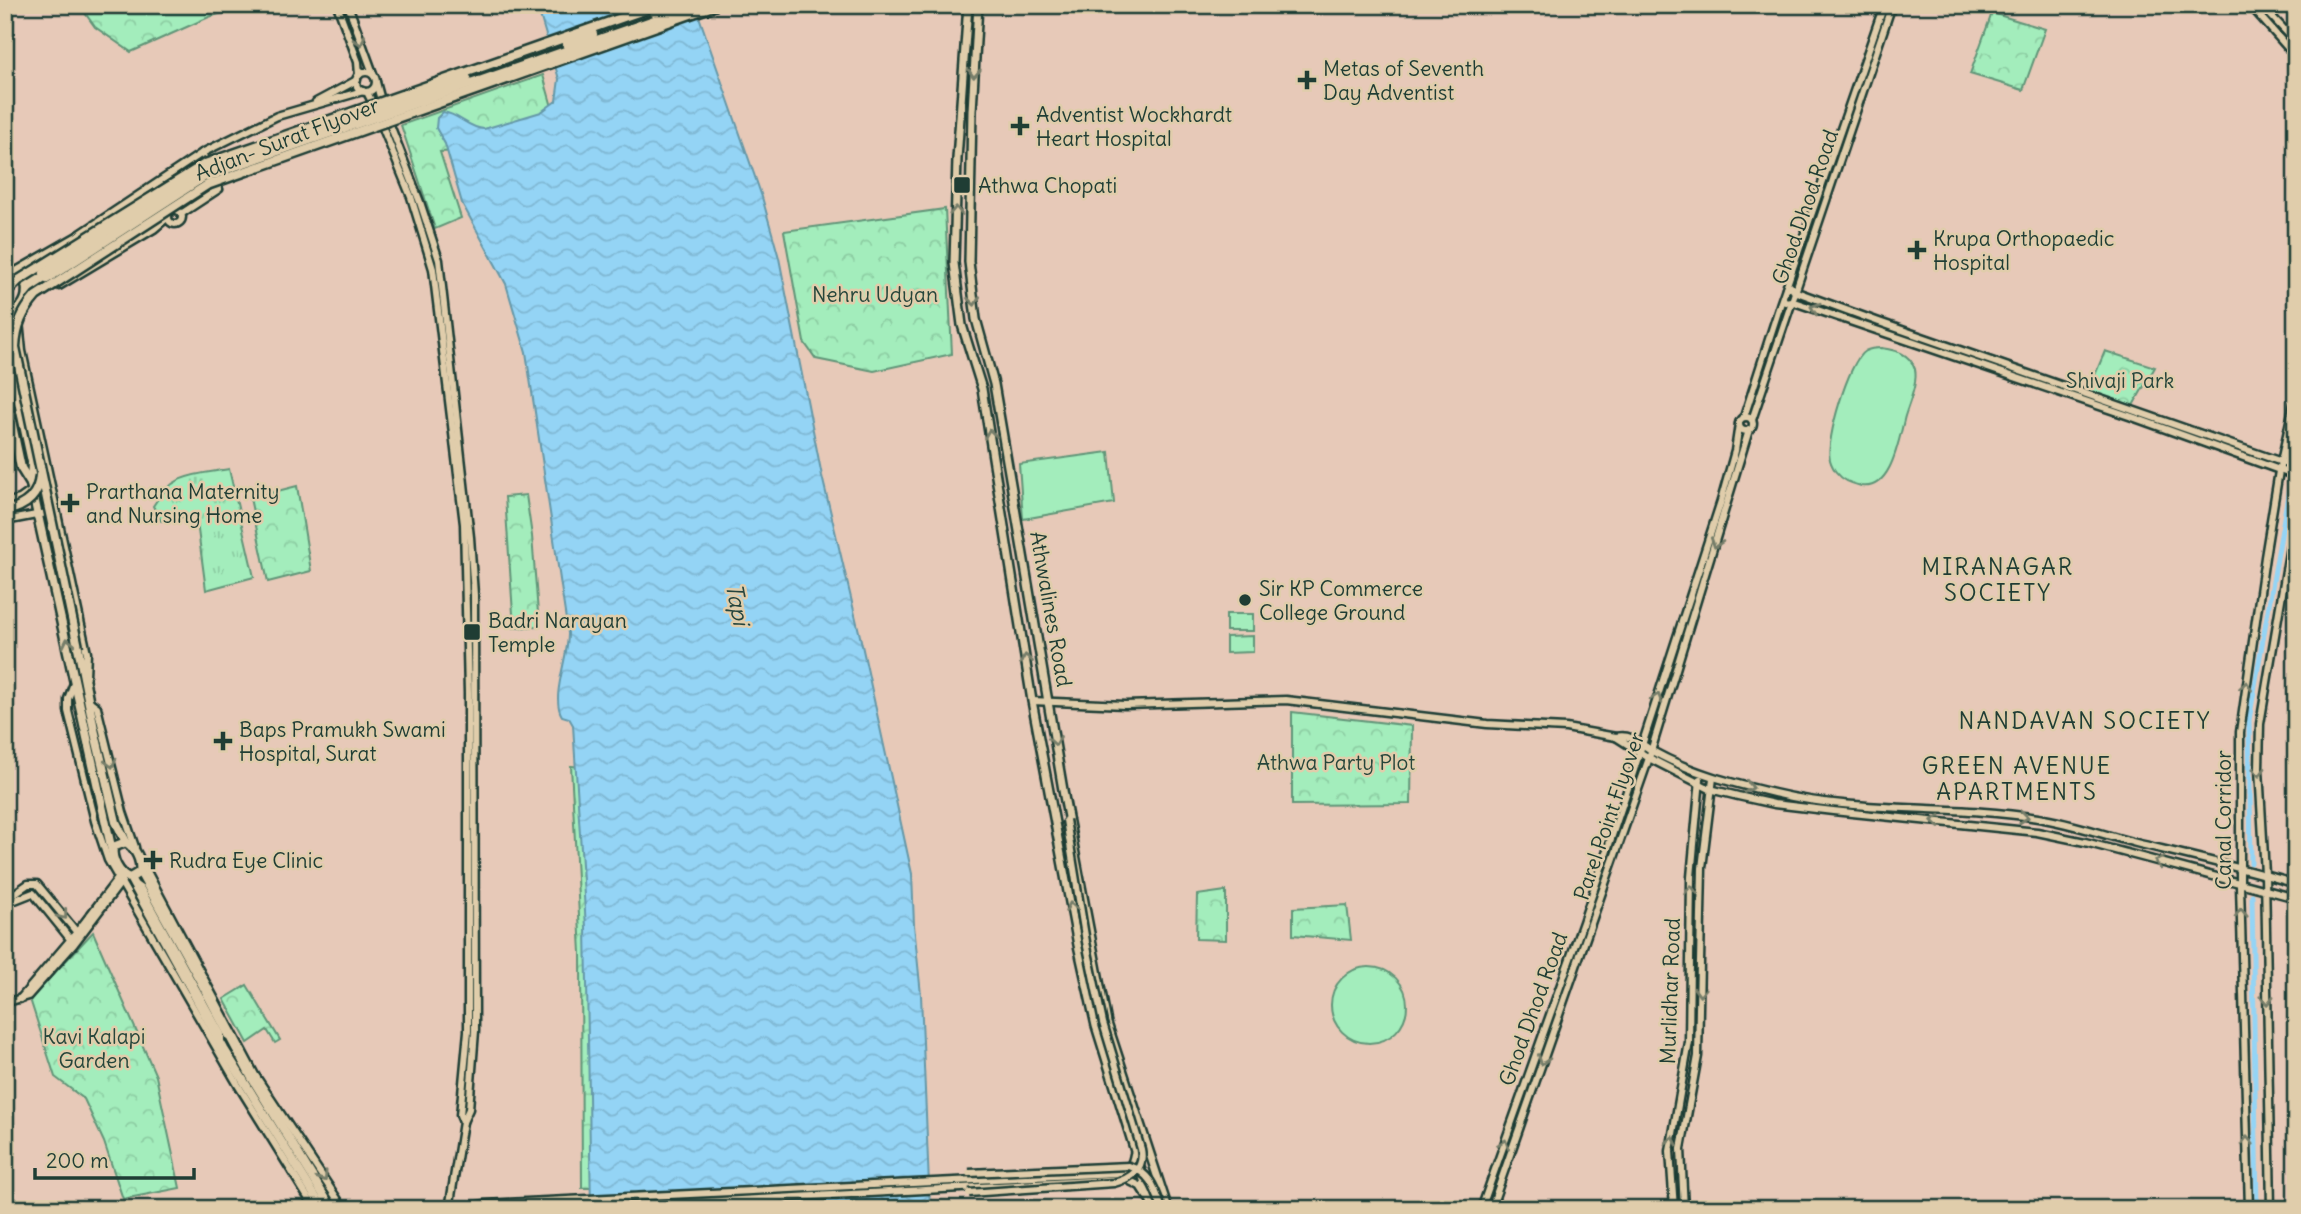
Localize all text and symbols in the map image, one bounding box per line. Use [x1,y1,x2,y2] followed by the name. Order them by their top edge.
[352,34,366,46] one-way arrow
[1323,55,1484,106] place label: Metas of Seventh Day Adventist
[967,68,982,79] one-way arrow
[1297,70,1317,90] marker: Metas of Seventh Day Adventist
[191,91,383,187] street label: Adjan- Surat Flyover
[1036,101,1232,152] place label: Adventist Wockhardt Heart Hospital
[1010,116,1030,136] marker: Adventist Wockhardt Heart Hospital
[1766,126,1844,288] street label: Ghod Dhod Road
[978,172,1117,199] place label: Athwa Chopati
[952,175,972,195] marker: Athwa Chopati
[948,205,963,216] one-way arrow
[1933,225,2115,276] place label: Krupa Orthopaedic Hospital
[1907,240,1927,260] marker: Krupa Orthopaedic Hospital
[812,281,938,308] park label: Nehru Udyan
[966,295,981,306] one-way arrow
[1810,302,1822,317] one-way arrow
[2066,367,2174,394] park label: Shivaji Park
[983,428,998,440] one-way arrow
[86,478,279,529] place label: Prarthana Maternity and Nursing Home
[60,493,80,513] marker: Prarthana Maternity and Nursing Home
[1024,529,1078,689] street label: Athwalines Road
[1709,536,1724,548] one-way arrow
[1922,552,2074,607] district label: MIRANAGAR SOCIETY
[1259,575,1423,626] place label: Sir KP Commerce College Ground
[720,581,757,630] water label: Tapi
[1237,592,1253,608] marker: Sir KP Commerce College Ground
[488,607,627,658] place label: Badri Narayan Temple
[462,622,482,642] marker: Badri Narayan Temple
[61,637,76,649] one-way arrow
[1019,653,1034,665] one-way arrow
[2238,680,2253,692] one-way arrow
[1648,692,1663,704] one-way arrow
[1959,706,2211,735] district label: NANDAVAN SOCIETY
[239,716,446,767] place label: Baps Pramukh Swami Hospital, Surat
[1568,728,1651,904] street label: Parel Point Flyover
[213,731,233,751] marker: Baps Pramukh Swami Hospital, Surat
[1047,735,1062,747] one-way arrow
[1257,749,1415,776] park label: Athwa Party Plot
[2210,750,2237,890] street label: Canal Corridor
[1922,751,2112,806] district label: GREEN AVENUE APARTMENTS
[103,757,117,769] one-way arrow
[2252,767,2267,778] one-way arrow
[1743,778,1755,793] one-way arrow
[2018,809,2029,824] one-way arrow
[1930,814,1941,829] one-way arrow
[169,847,323,874] place label: Rudra Eye Clinic
[143,850,163,870] marker: Rudra Eye Clinic
[2153,856,2165,870] one-way arrow
[1683,885,1699,895] one-way arrow
[1064,901,1079,913] one-way arrow
[54,907,67,919] one-way arrow
[2233,907,2249,918] one-way arrow
[1654,917,1686,1065] street label: Murlidhar Road
[1493,928,1573,1090] street label: Ghod Dhod Road
[1693,987,1708,998] one-way arrow
[2259,995,2275,1005] one-way arrow
[43,1023,145,1074] park label: Kavi Kalapi Garden
[1537,1054,1551,1066] one-way arrow
[1664,1135,1679,1147] one-way arrow
[2239,1135,2255,1145] one-way arrow
[35,1137,194,1181] scale bar
[1496,1139,1510,1151] one-way arrow
[46,1147,109,1174] text: 200 m
[315,1169,327,1182] one-way arrow

